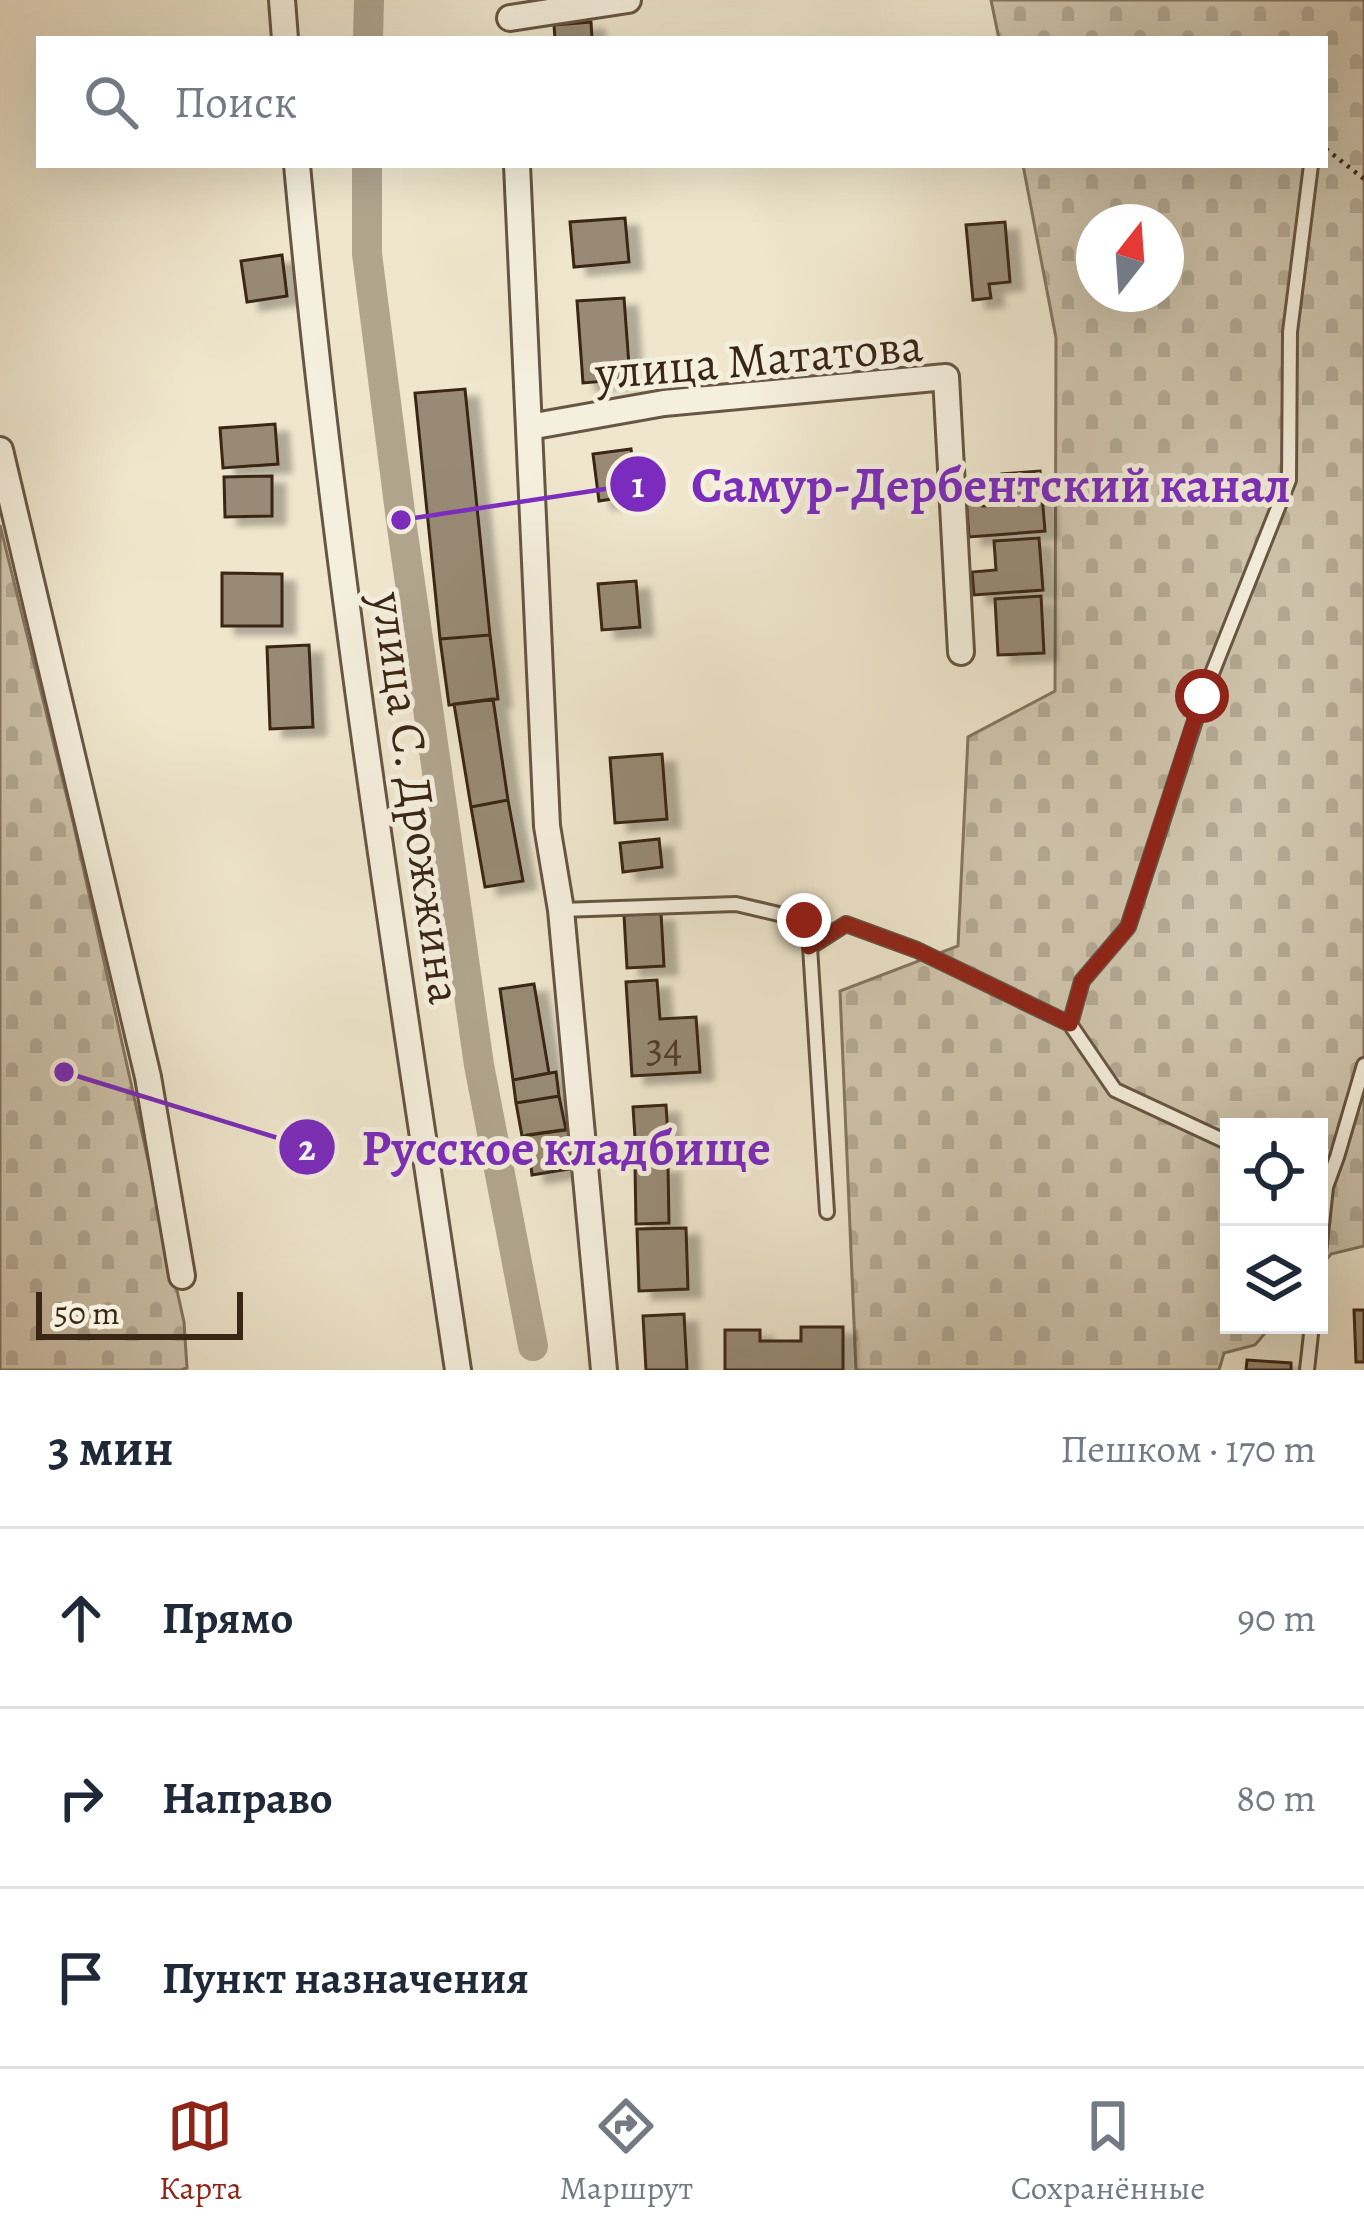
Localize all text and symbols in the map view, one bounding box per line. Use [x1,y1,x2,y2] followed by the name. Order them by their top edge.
[36,36,1328,168] search box
[78,69,144,135] icon: search
[174,71,297,133] text: Поиск
[1076,204,1184,312] north arrow
[592,312,925,406] street label: улица Мататова
[608,441,1315,528] callout: Самур-Дербентский канал
[691,450,1291,520] text: Самур-Дербентский канал
[632,460,645,509] text: 1
[355,587,479,1008] street label: улица С. Дрожжина
[1175,669,1229,723] route start
[777,893,831,947] route end
[646,1018,682,1075] house number: 34
[277,1104,795,1191] callout: Русское кладбище
[361,1113,771,1183] text: Русское кладбище
[1220,1118,1328,1334] map controls
[1220,1118,1328,1226] button: locate
[298,1123,316,1172] text: 2
[1220,1226,1328,1334] button: layers
[36,1286,243,1339] scale bar
[54,1290,120,1335] text: 50 m
[48,1413,174,1483] text: 3 мин
[1060,1422,1316,1475] text: Пешком · 170 m
[48,1585,114,1651] icon: ahead
[162,1587,293,1649] text: Прямо
[1237,1591,1316,1644] text: 90 m
[48,1765,114,1831] icon: right
[162,1767,333,1829] text: Направо
[1236,1771,1316,1824] text: 80 m
[48,1945,114,2011] icon: arrive
[162,1947,529,2009] text: Пункт назначения
[159,2093,242,2210] tab: Карта
[559,2093,693,2210] tab: Маршрут
[1011,2093,1205,2210] tab: Сохранённые

